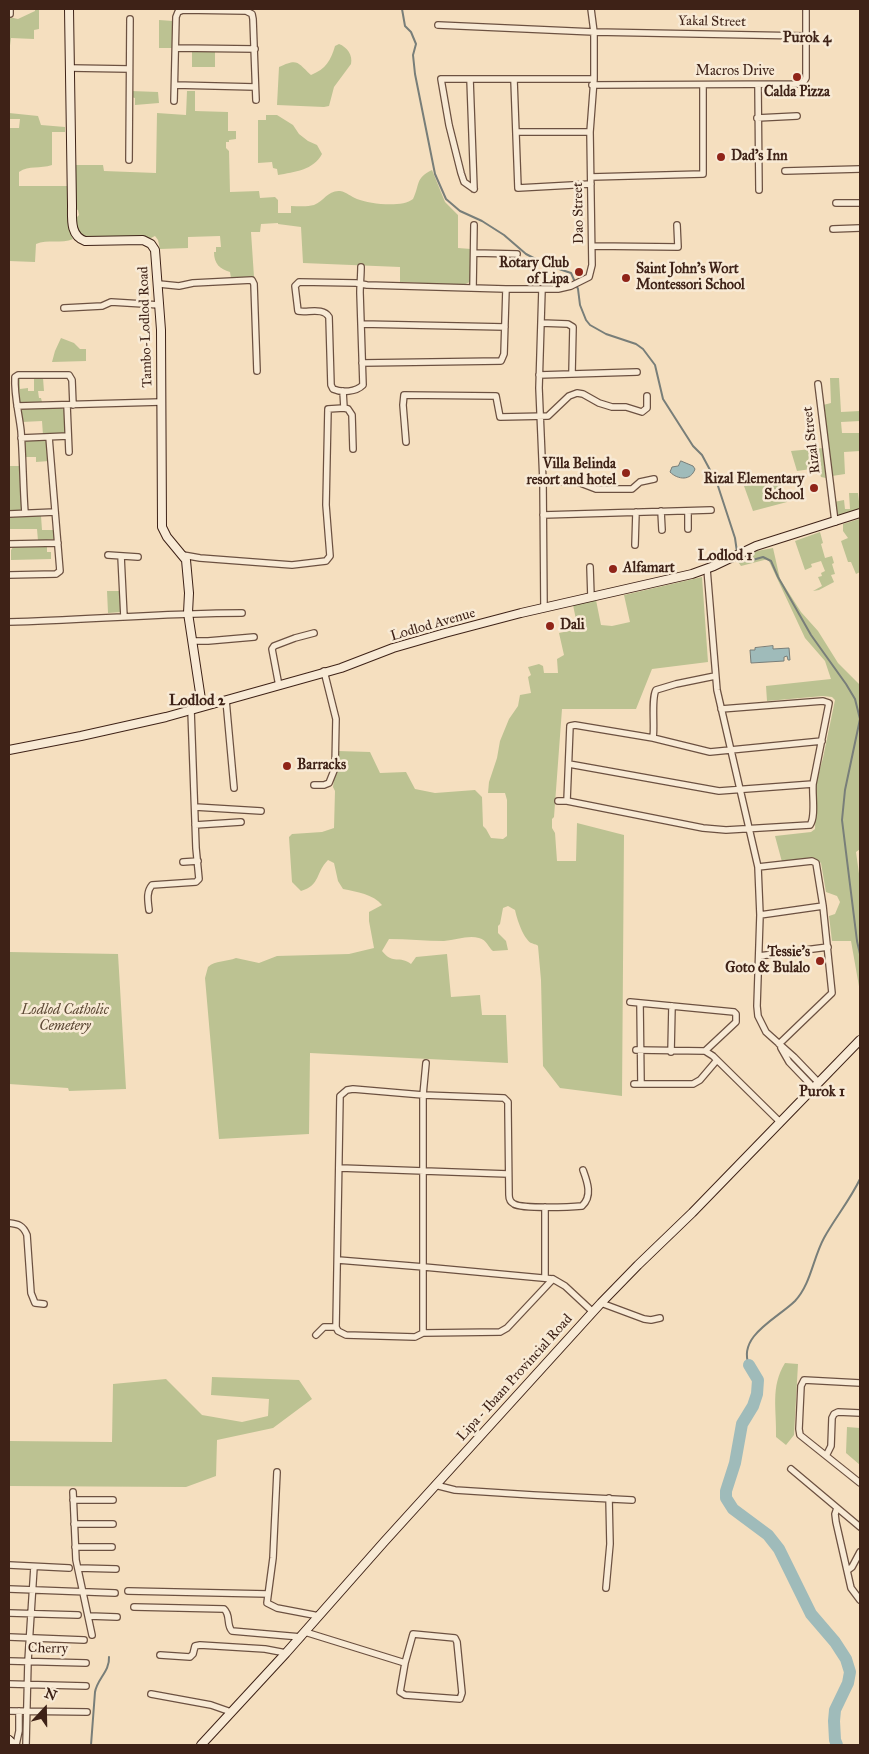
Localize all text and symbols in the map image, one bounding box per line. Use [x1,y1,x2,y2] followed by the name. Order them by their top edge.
[678,13,746,31] street label: Yakal Street
[783,29,831,47] district label: Purok 4
[695,64,775,80] street label: Macros Drive
[791,71,803,83] marker: Calda Pizza
[764,85,830,101] place label: Calda Pizza
[731,149,788,165] place label: Dad's Inn
[715,151,727,163] marker: Dad's Inn
[570,182,588,244] street label: Dao Street
[499,256,569,288] place label: Rotary Club of Lipa
[636,262,745,294] place label: Saint John's Wort Montessori School
[135,266,157,388] street label: Tambo-Lodlod Road
[573,266,585,278] marker: Rotary Club of Lipa
[620,272,632,284] marker: Saint John's Wort Montessori School
[800,405,824,475] street label: Rizal Street
[527,457,616,490] place label: Villa Belinda resort and hotel
[620,467,632,479] marker: Villa Belinda resort and hotel
[704,472,804,504] place label: Rizal Elementary School
[808,482,820,494] marker: Rizal Elementary School
[698,547,752,565] district label: Lodlod 1
[623,561,675,577] place label: Alfamart
[607,563,619,575] marker: Alfamart
[389,605,477,645] street label: Lodlod Avenue
[560,618,585,634] place label: Dali
[544,620,556,632] marker: Dali
[169,692,225,710] district label: Lodlod 2
[297,758,346,774] place label: Barracks
[281,760,293,772] marker: Barracks
[725,945,810,978] place label: Tessie’s Goto & Bulalo
[814,955,826,967] marker: Tessie’s Goto & Bulalo
[21,1003,109,1036] park label: Lodlod Catholic Cemetery
[799,1083,845,1101] district label: Purok 1
[454,1311,576,1445] street label: Lipa - Ibaan Provincial Road
[28,1640,68,1658] street label: Cherry
[20,1684,70,1734] north arrow
[42,1684,59,1705] text: N

